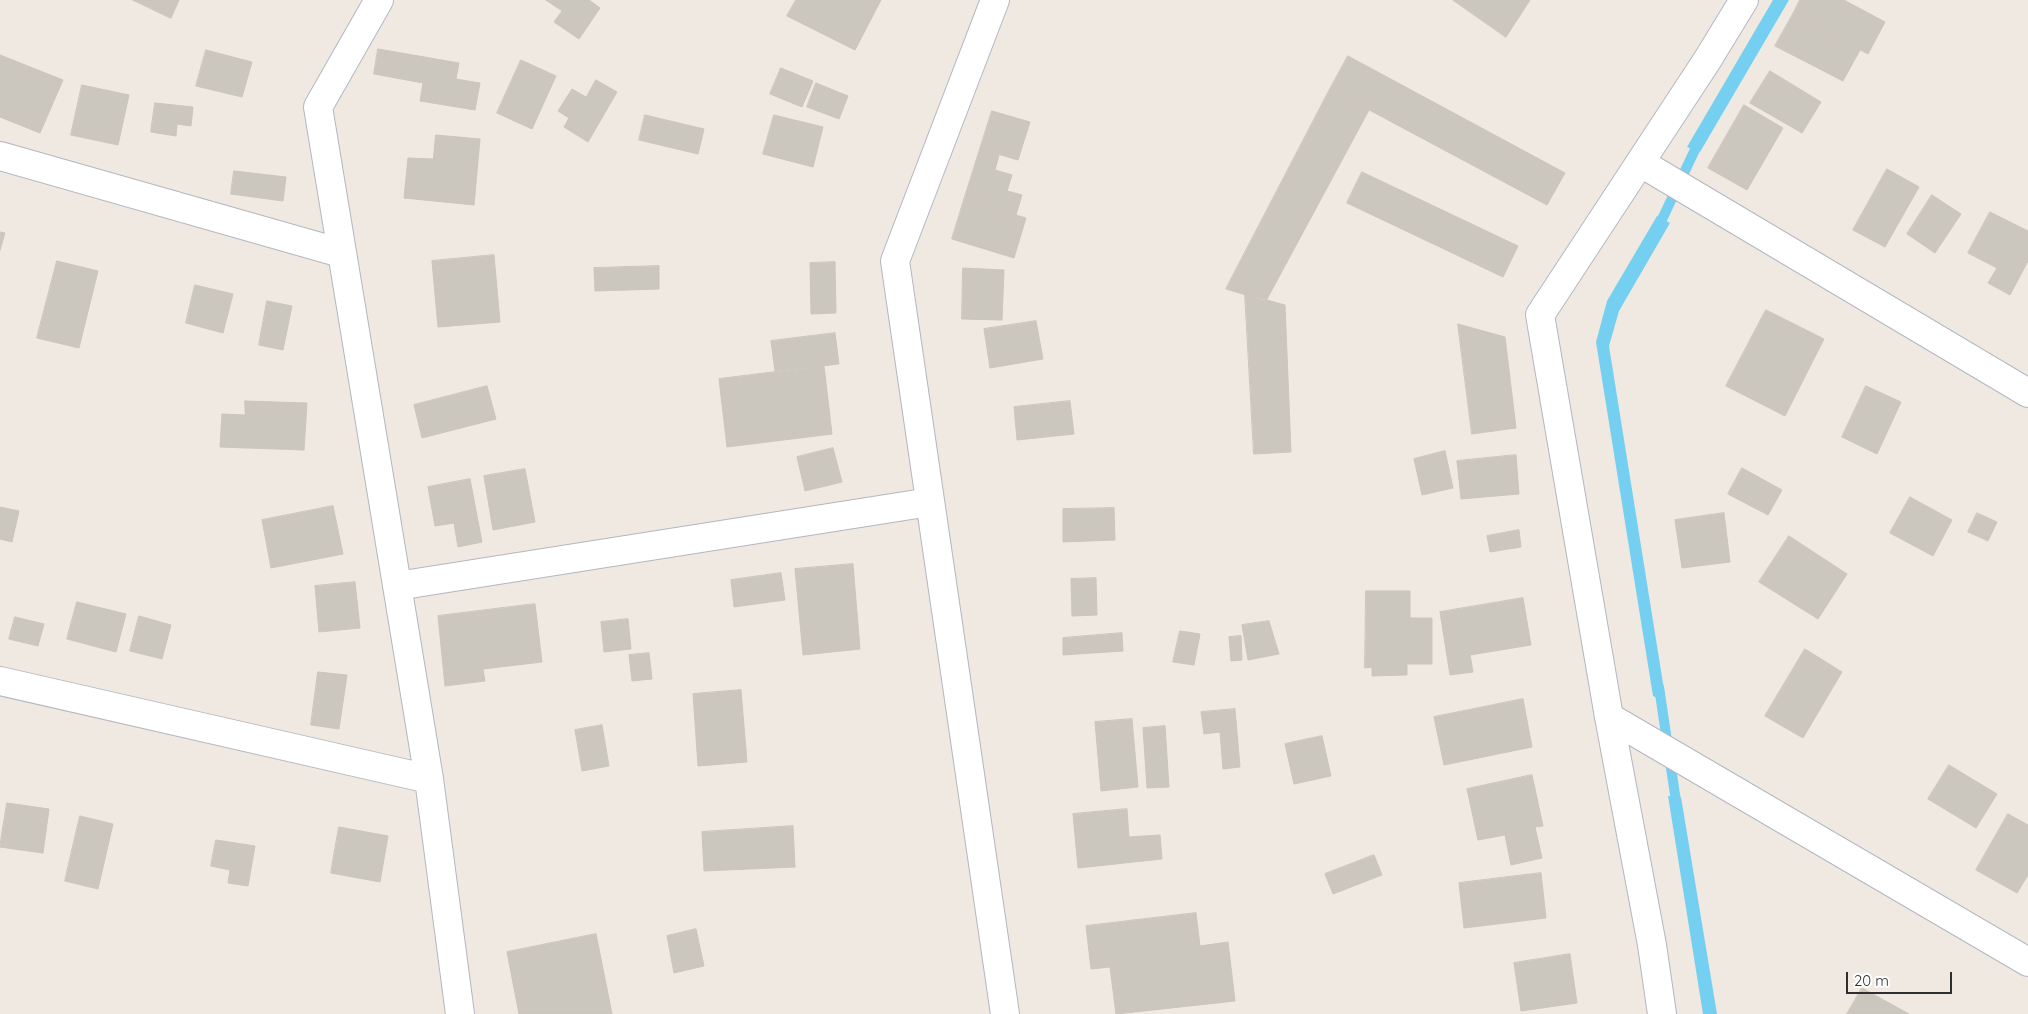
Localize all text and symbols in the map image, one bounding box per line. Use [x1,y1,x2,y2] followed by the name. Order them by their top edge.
[1848,962,1954,994] scale bar
[1854,971,1889,990] text: 20 m

